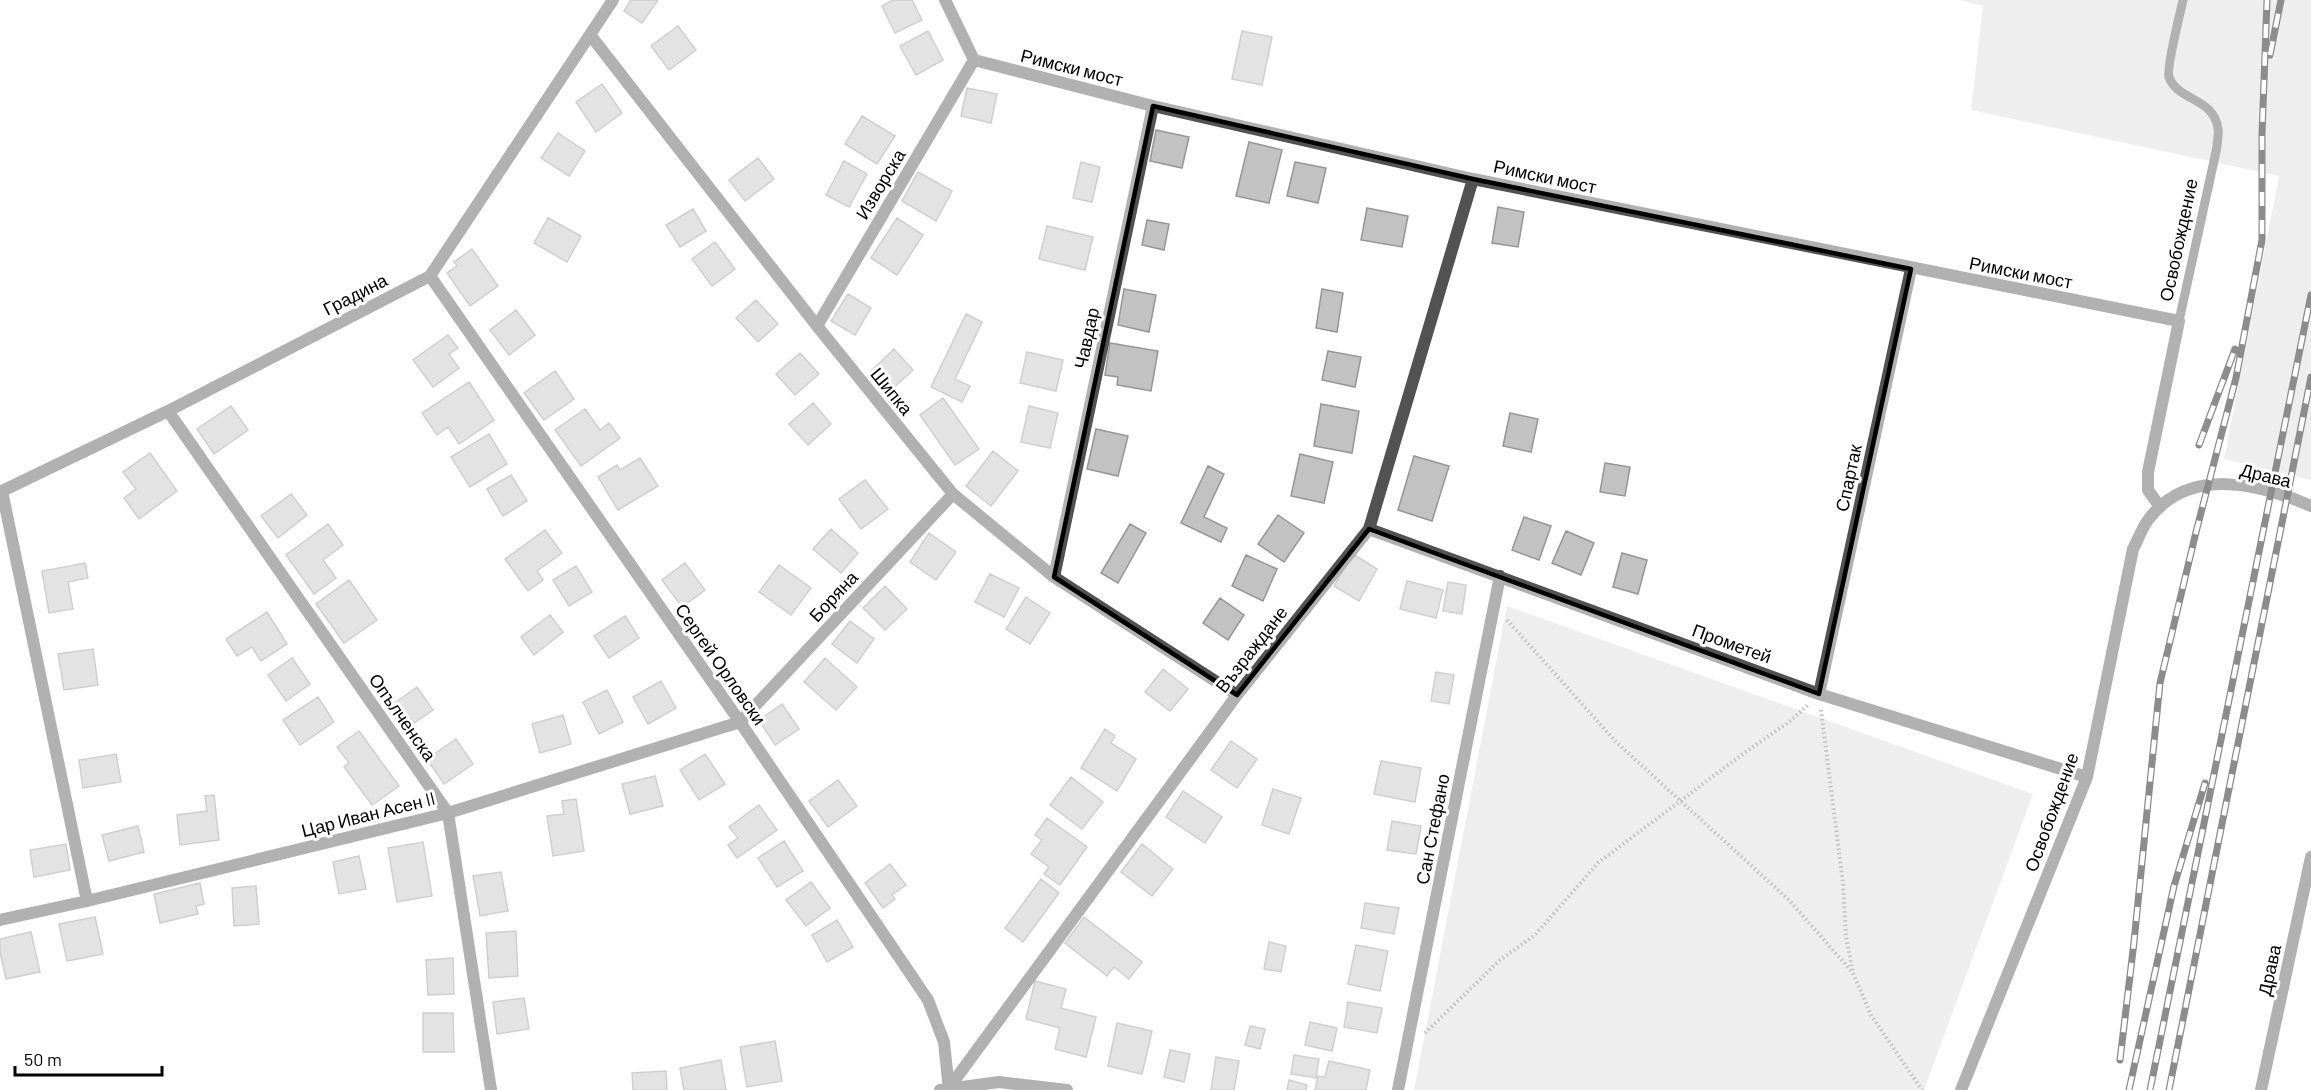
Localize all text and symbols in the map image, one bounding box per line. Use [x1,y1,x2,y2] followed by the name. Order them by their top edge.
[1019,44,1125,90] street label: Римски мост
[851,144,910,223] street label: Изворска
[1492,154,1598,198] street label: Римски мост
[2154,177,2202,303] street label: Освобождение
[1968,251,2074,293] street label: Римски мост
[319,268,392,320] street label: Градина
[1069,305,1103,371] street label: Чавдар
[866,363,918,420] street label: Шипка
[1830,442,1866,514] street label: Спартак
[2238,458,2295,492] street label: Драва
[804,565,863,626] street label: Боряна
[671,599,771,729] street label: Сергей Орловски
[1210,601,1292,697] street label: Възраждане
[1689,618,1775,668] street label: Прометей
[365,669,442,766] street label: Опълченска
[2019,749,2083,875] street label: Освобождение
[1410,772,1454,886] street label: Сан Стефано
[299,787,437,841] street label: Цар Иван Асен II
[2253,942,2285,998] street label: Драва
[15,1039,162,1077] scale bar
[24,1048,62,1070] text: 50 m

